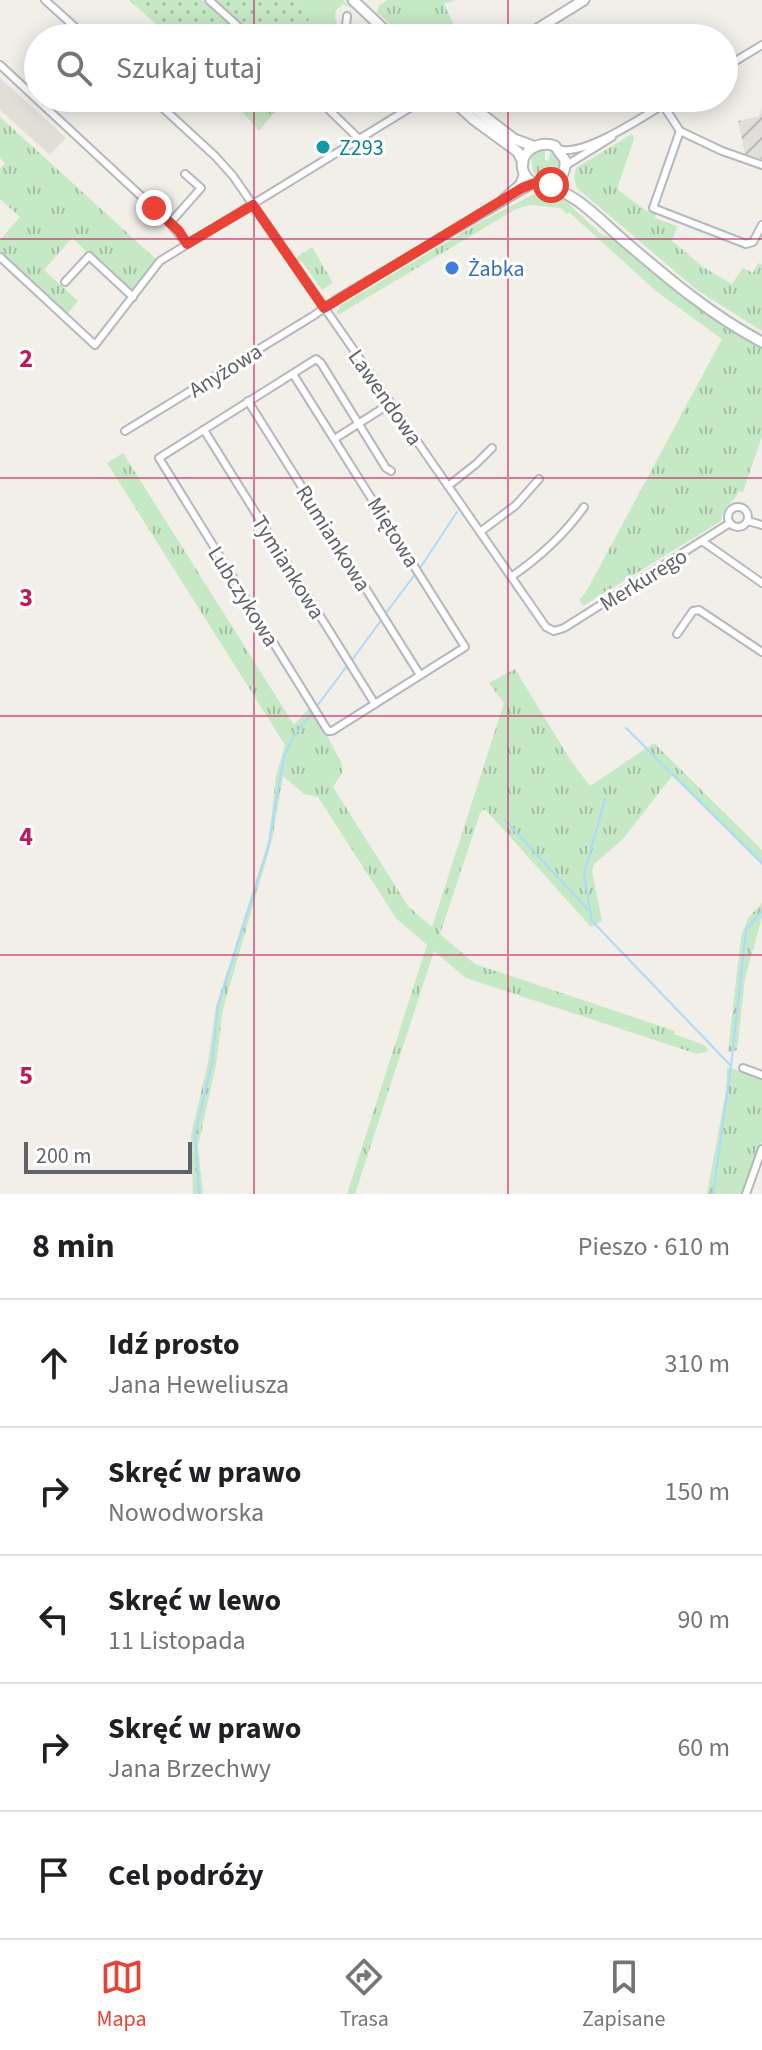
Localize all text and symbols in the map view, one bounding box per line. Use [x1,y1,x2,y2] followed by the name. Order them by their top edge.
[24,24,738,112] search box
[52,46,96,90] icon: search
[116,47,262,90] text: Szukaj tutaj
[339,132,384,164] place label: Z293
[314,138,332,156] marker: Z293
[533,167,569,203] route start
[136,190,172,226] route end
[468,253,525,285] place label: Żabka
[443,259,461,277] marker: Żabka
[183,336,269,406] street label: Anyżowa
[19,340,33,377] text: 2
[340,343,430,452] street label: Lawendowa
[288,479,379,598] street label: Rumiankowa
[359,491,427,574] street label: Miętowa
[244,509,333,626] street label: Tymiankowa
[200,540,287,653] street label: Lubczykowa
[594,540,694,619] street label: Merkurego
[19,579,33,616] text: 3
[19,818,33,855] text: 4
[19,1057,33,1094] text: 5
[24,1138,192,1174] scale bar
[36,1140,91,1172] text: 200 m
[32,1222,115,1271] text: 8 min
[578,1228,730,1265] text: Pieszo · 610 m
[108,1323,240,1366] text: Idź prosto
[32,1341,76,1385] icon: ahead
[664,1345,730,1382] text: 310 m
[108,1366,289,1403] text: Jana Heweliusza
[108,1451,301,1494] text: Skręć w prawo
[32,1469,76,1513] icon: right
[664,1473,730,1510] text: 150 m
[108,1494,264,1531] text: Nowodworska
[108,1579,281,1622] text: Skręć w lewo
[32,1597,76,1641] icon: left
[677,1601,730,1638] text: 90 m
[108,1622,246,1659] text: 11 Listopada
[108,1707,301,1750] text: Skręć w prawo
[32,1725,76,1769] icon: right
[677,1729,730,1766] text: 60 m
[108,1750,271,1787] text: Jana Brzechwy
[32,1853,76,1897] icon: arrive
[108,1854,264,1897] text: Cel podróży
[97,1955,147,2035] tab: Mapa
[340,1955,389,2035] tab: Trasa
[582,1955,665,2035] tab: Zapisane

